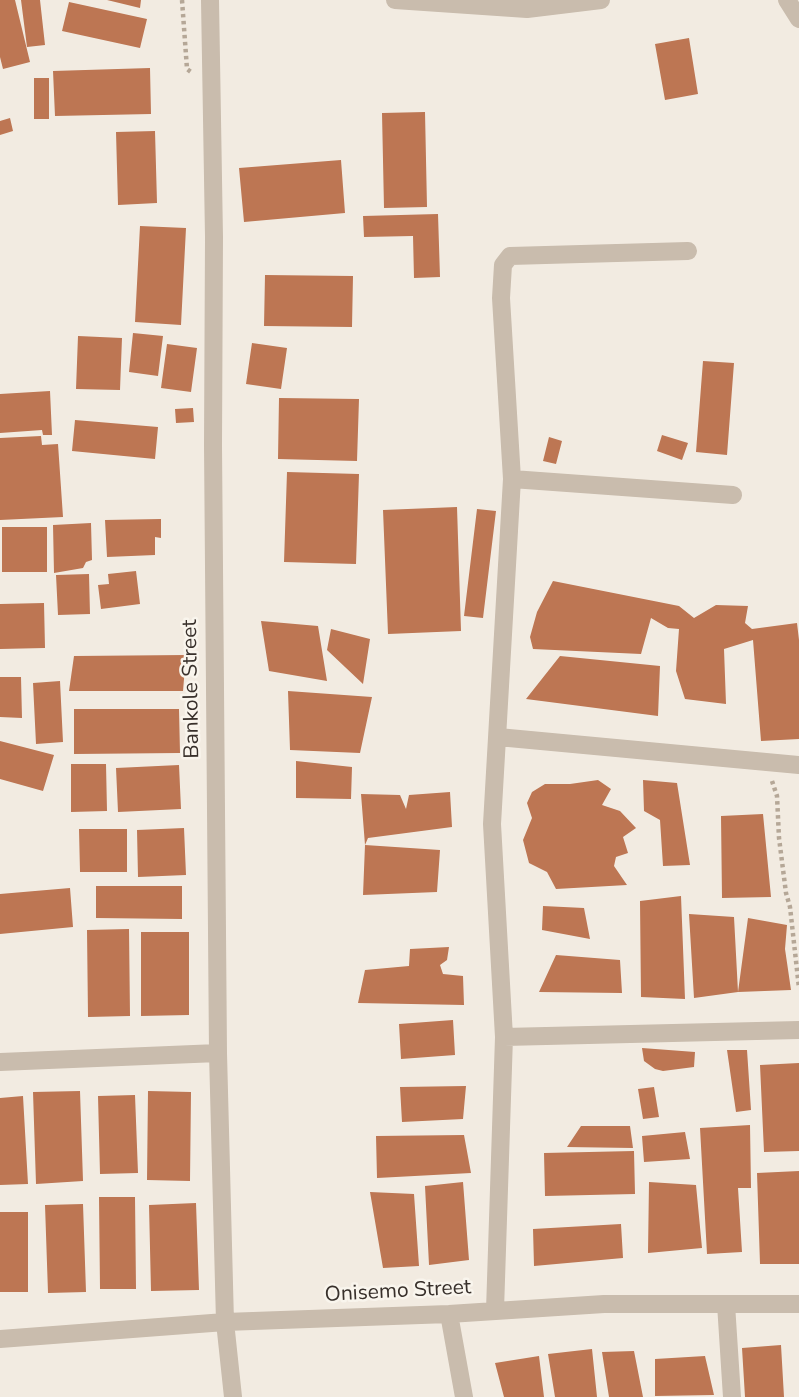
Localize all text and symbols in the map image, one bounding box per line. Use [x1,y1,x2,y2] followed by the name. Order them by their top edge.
[178,619,206,759] street label: Bankole Street
[324,1276,472,1308] street label: Onisemo Street

